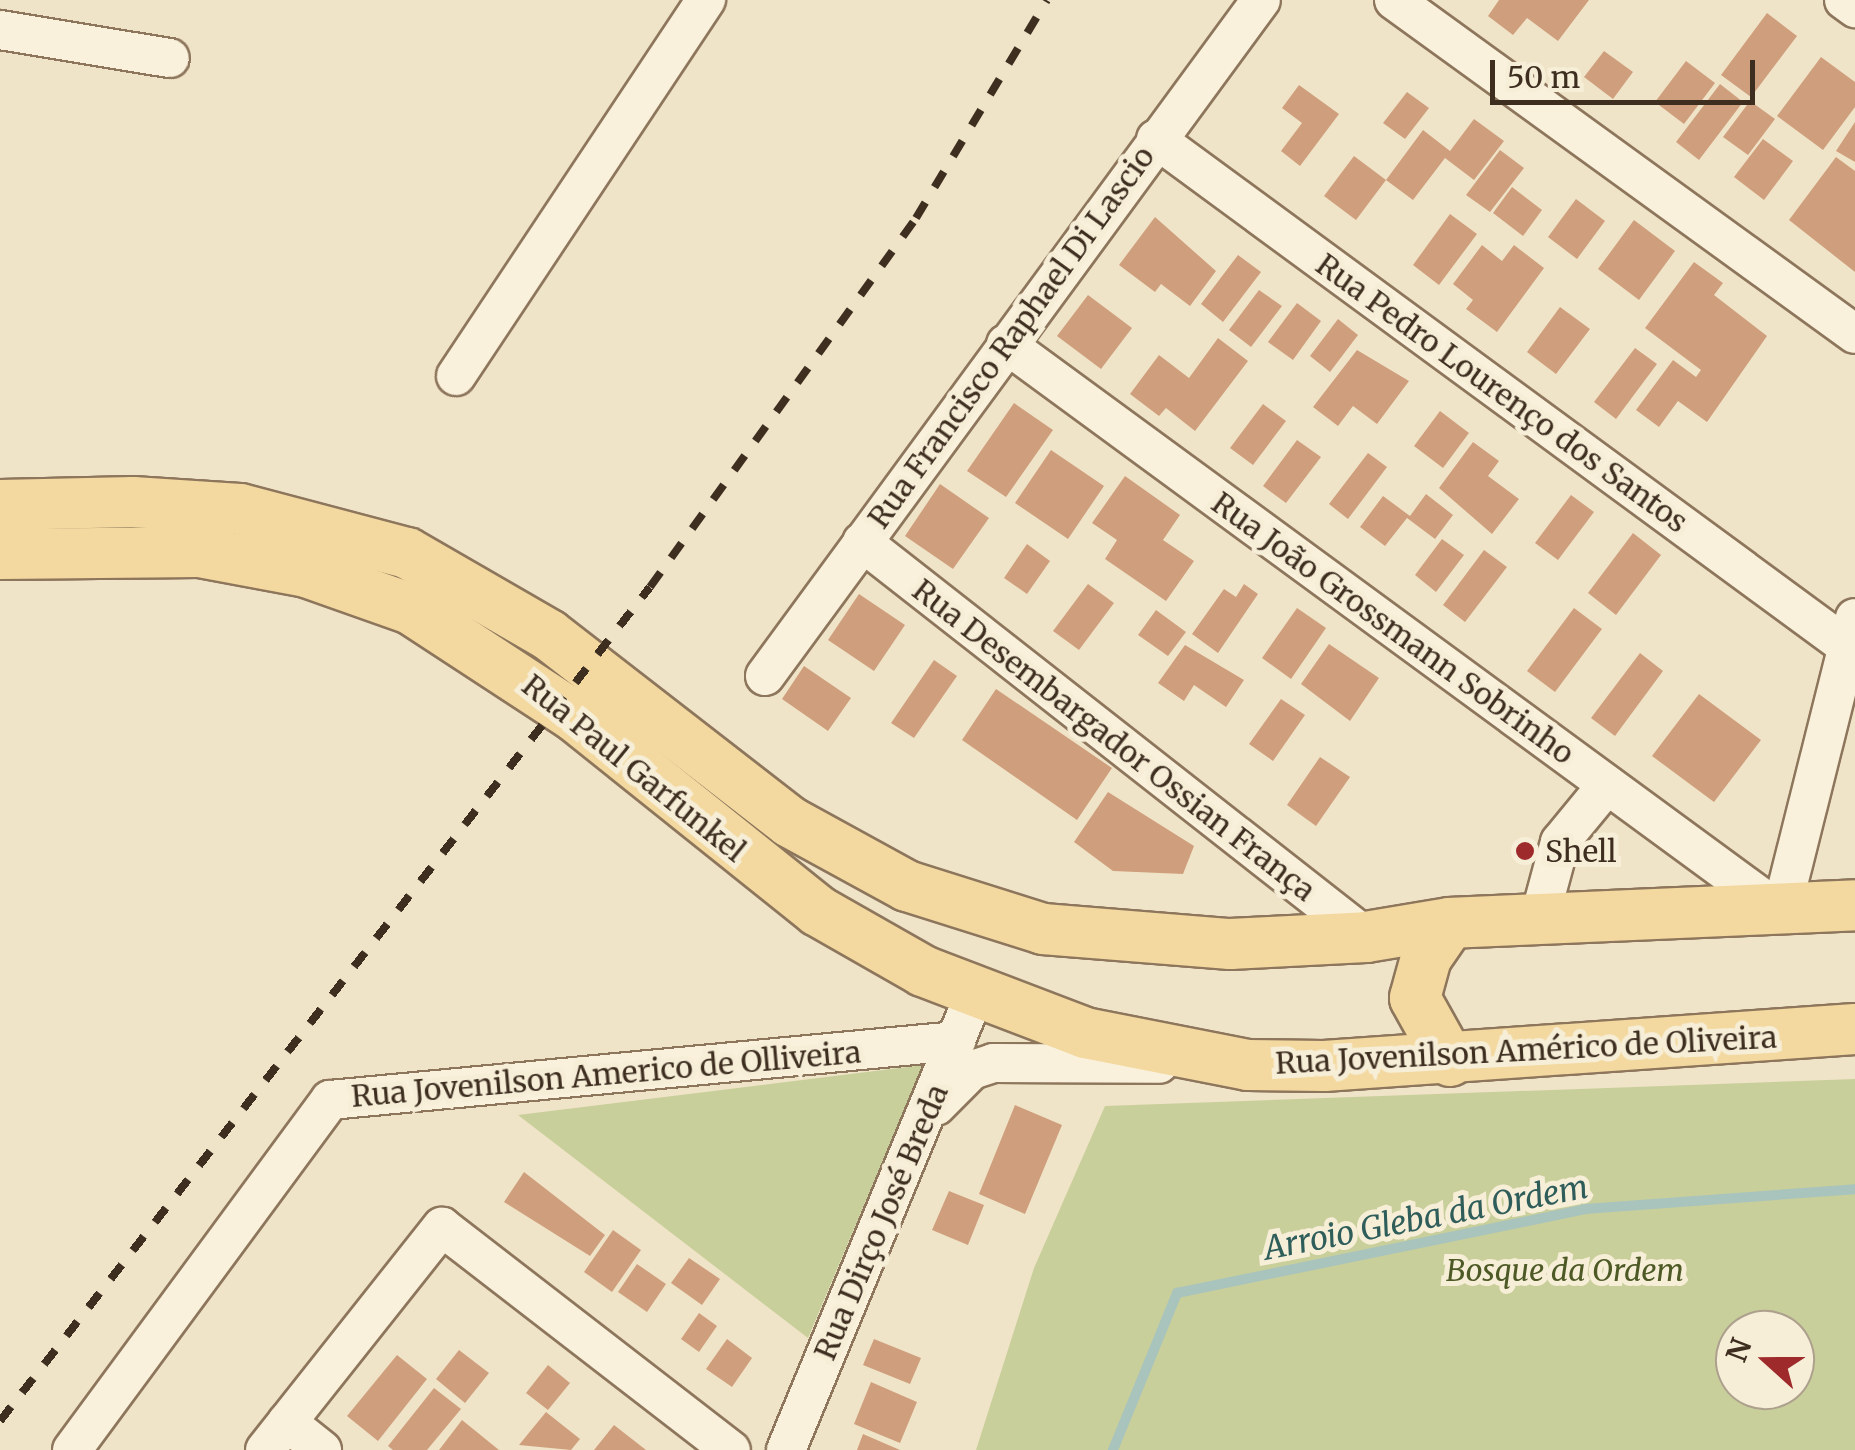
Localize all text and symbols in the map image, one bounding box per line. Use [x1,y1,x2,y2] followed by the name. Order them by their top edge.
[1495,40,1760,102] scale bar
[1507,58,1580,96] text: 50 m
[860,139,1162,535] street label: Rua Francisco Raphael Di Lascio
[1309,246,1695,540] street label: Rua Pedro Lourenço dos Santos
[1205,485,1581,771] street label: Rua João Grossmann Sobrinho
[906,572,1322,908] street label: Rua Desembargador Ossian França
[515,667,753,869] street label: Rua Paul Garfunkel
[1545,833,1617,869] place label: Shell
[1514,840,1536,862] marker: Shell
[1274,1019,1778,1081] street label: Rua Jovenilson Américo de Oliveira
[350,1034,862,1114] street label: Rua Jovenilson Americo de Olliveira
[807,1079,955,1365] street label: Rua Dirço José Breda
[1261,1168,1591,1268] water label: Arroio Gleba da Ordem
[1446,1252,1684,1288] park label: Bosque da Ordem
[1715,1310,1815,1410] north arrow
[1718,1333,1760,1367] text: N

